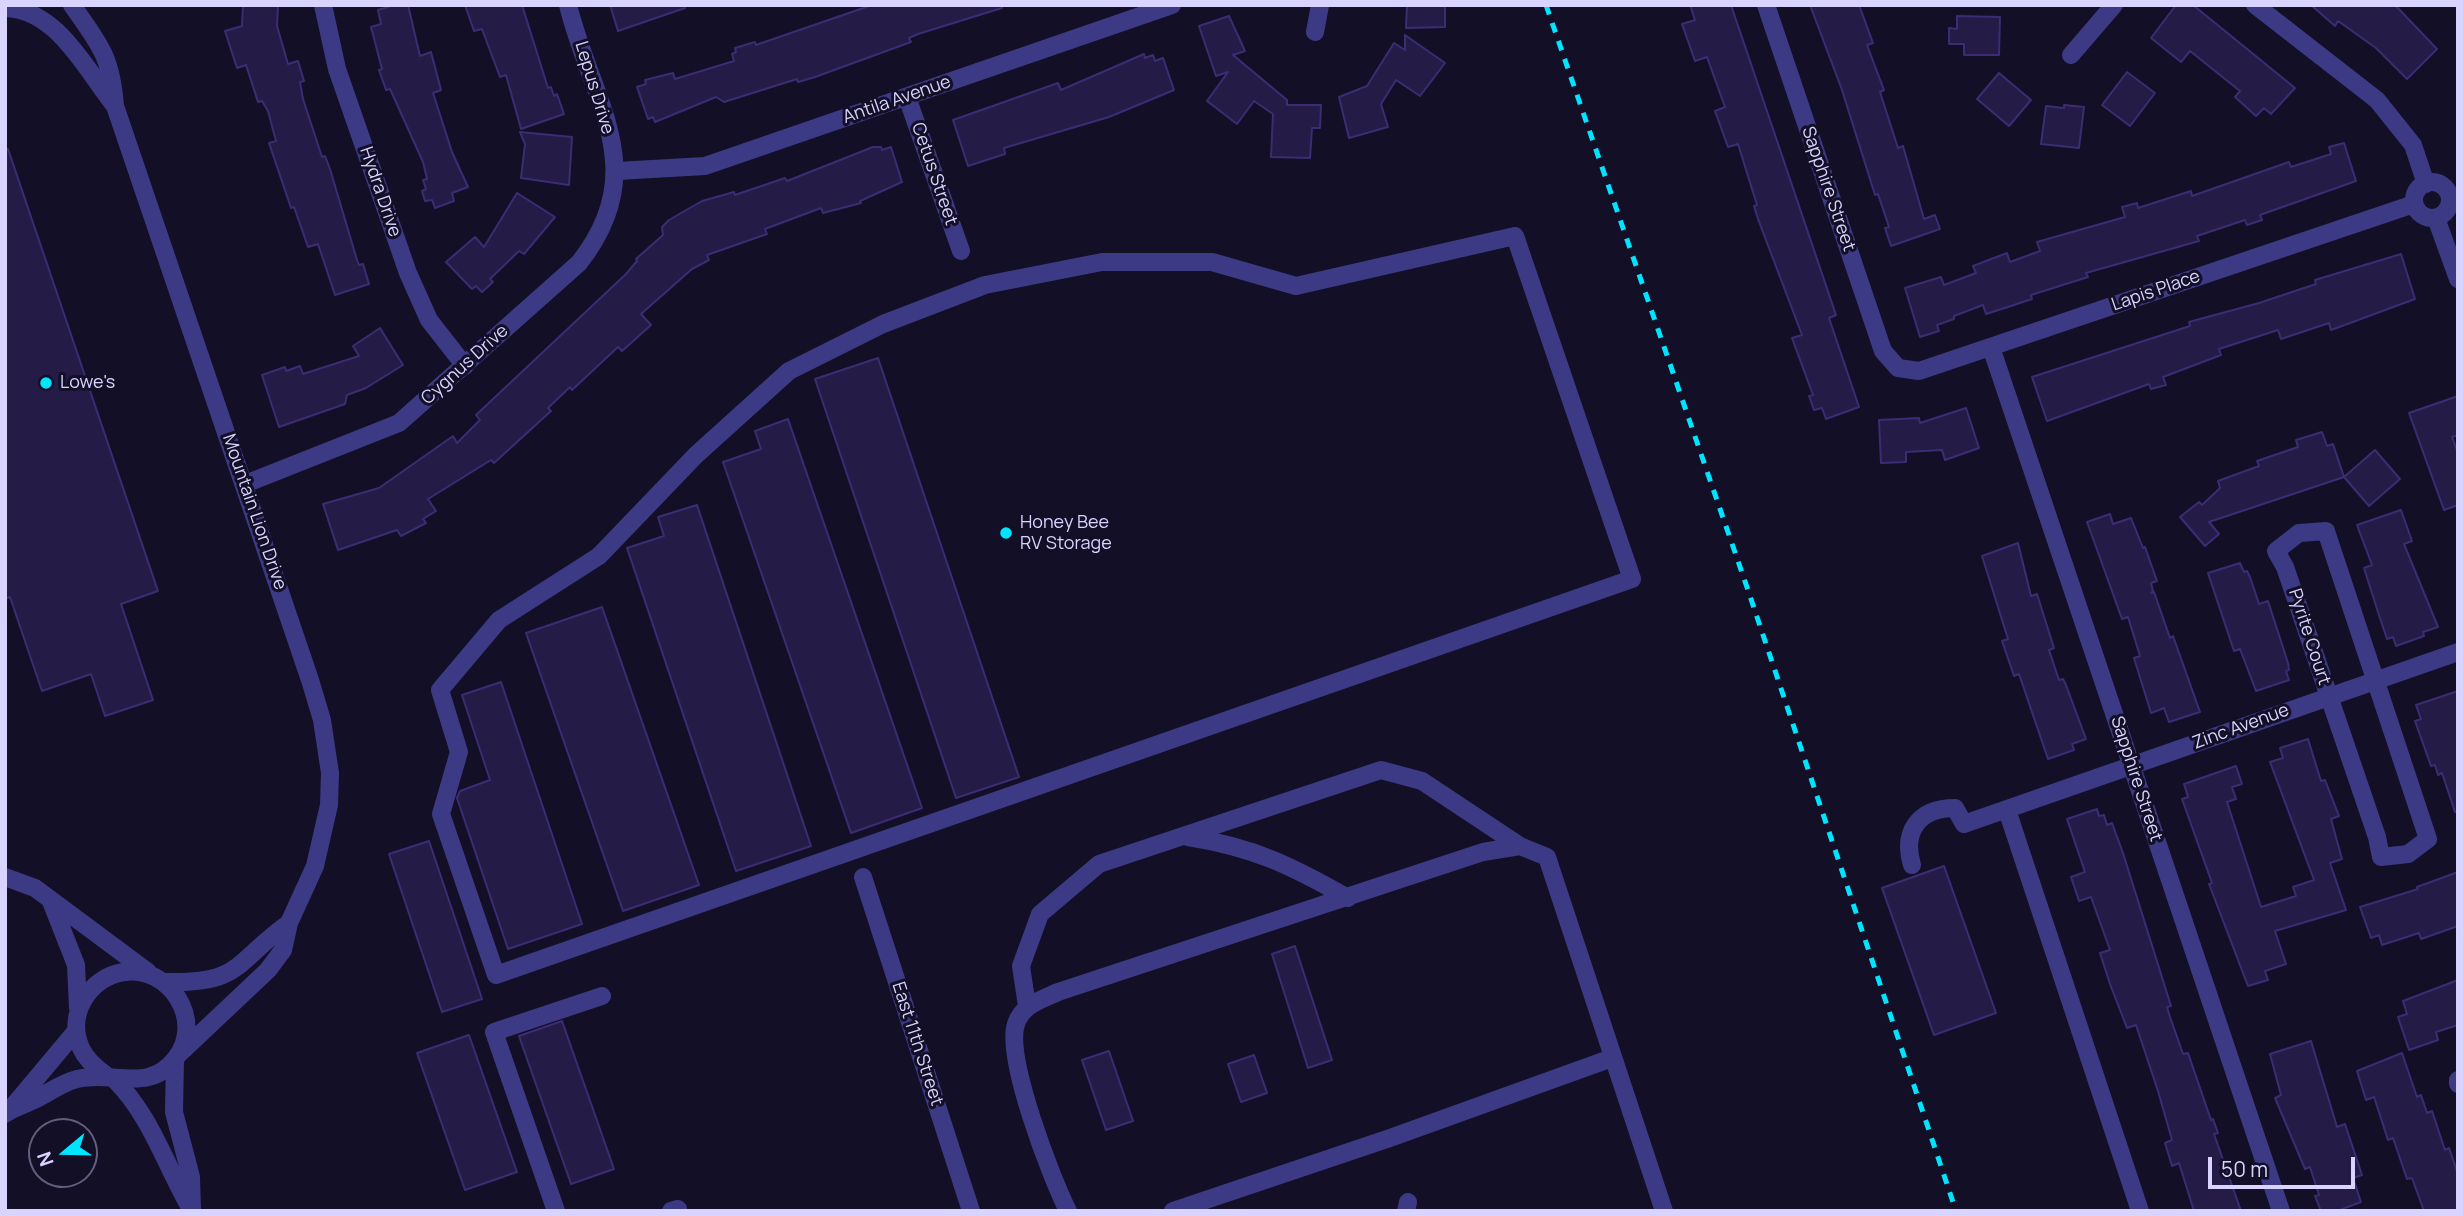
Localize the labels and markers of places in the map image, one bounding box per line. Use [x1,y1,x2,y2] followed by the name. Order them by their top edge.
[60,372,115,394] place label: Lowe's
[38,375,54,391] marker: Lowe's
[1020,512,1112,554] place label: Honey Bee RV Storage
[998,525,1014,541] marker: Honey Bee RV Storage

